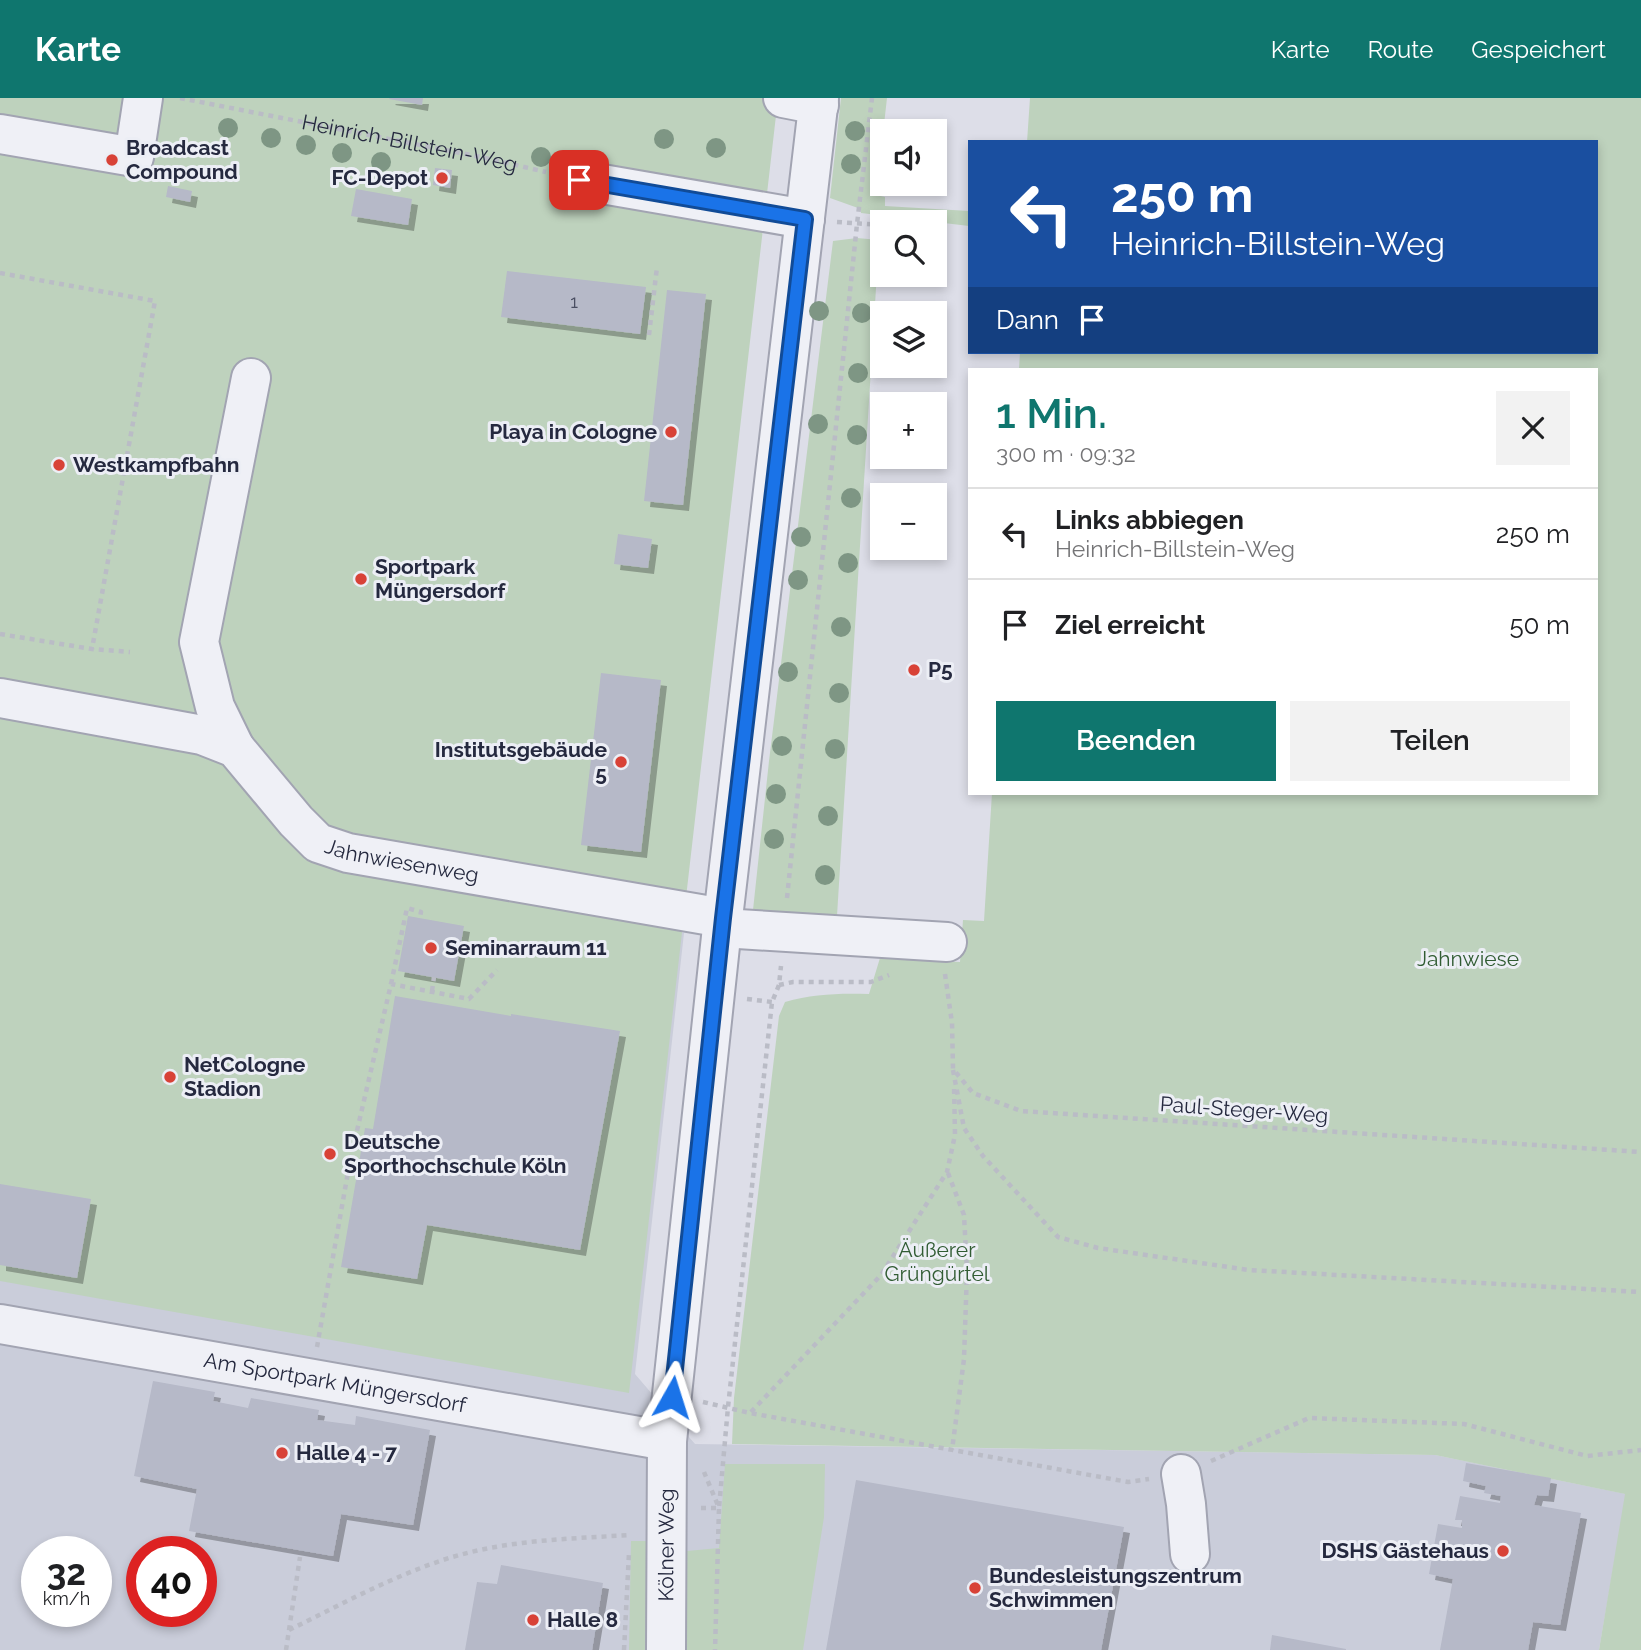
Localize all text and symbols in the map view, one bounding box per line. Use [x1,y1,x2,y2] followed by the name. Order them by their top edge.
[35,30,121,69] text: Karte
[1271,35,1330,64] text: Karte
[1368,35,1433,64] text: Route
[1471,35,1606,64] text: Gespeichert
[300,109,520,177] street label: Heinrich-Billstein-Weg
[870,119,947,560] map controls
[870,119,947,196] button: sound
[126,135,238,184] place label: Broadcast Compound
[549,150,609,210] pin
[104,152,120,168] marker: Broadcast Compound
[560,161,598,199] icon: arrive
[331,165,428,190] place label: FC-Depot
[1111,166,1253,223] text: 250 m
[996,168,1087,259] icon: left
[434,170,450,186] marker: FC-Depot
[870,210,947,287] button: search
[1111,225,1445,262] text: Heinrich-Billstein-Weg
[570,291,578,312] house number: 1
[870,301,947,378] button: layers
[1073,301,1111,339] icon: arrive
[996,305,1059,335] text: Dann
[996,389,1107,438] text: 1 Min.
[1496,391,1570,465] button: close
[870,392,947,469] button: +
[489,419,657,444] place label: Playa in Cologne
[663,424,679,440] marker: Playa in Cologne
[996,440,1136,467] text: 300 m · 09:32
[73,452,240,477] place label: Westkampfbahn
[51,457,67,473] marker: Westkampfbahn
[870,483,947,560] button: −
[1055,505,1244,535] text: Links abbiegen
[996,515,1034,553] icon: left
[1496,519,1570,549] text: 250 m
[1055,535,1295,562] text: Heinrich-Billstein-Weg
[375,554,507,603] place label: Sportpark Müngersdorf
[353,571,369,587] marker: Sportpark Müngersdorf
[996,606,1034,644] icon: arrive
[1055,610,1205,640] text: Ziel erreicht
[1509,610,1570,640] text: 50 m
[928,657,953,682] place label: P5
[906,662,922,678] marker: P5
[996,701,1276,781] button: Beenden
[1290,701,1570,781] button: Teilen
[435,737,607,786] place label: Institutsgebäude 5
[613,754,629,770] marker: Institutsgebäude 5
[322,833,481,887] street label: Jahnwiesenweg
[445,935,607,960] place label: Seminarraum 11
[423,940,439,956] marker: Seminarraum 11
[1417,946,1519,971] park label: Jahnwiese
[184,1052,306,1101] place label: NetCologne Stadion
[162,1069,178,1085] marker: NetCologne Stadion
[1159,1091,1329,1128] street label: Paul-Steger-Weg
[344,1129,567,1178] place label: Deutsche Sporthochschule Köln
[322,1146,338,1162] marker: Deutsche Sporthochschule Köln
[885,1237,990,1286] park label: Äußerer Grüngürtel
[202,1347,469,1418] street label: Am Sportpark Müngersdorf
[635,1360,709,1434] position arrow
[296,1440,397,1465] place label: Halle 4 - 7
[274,1445,290,1461] marker: Halle 4 - 7
[653,1488,679,1602] street label: Kölner Weg
[126,1536,217,1627] speed limit sign: 40
[1321,1538,1489,1563] place label: DSHS Gästehaus
[1495,1543,1511,1559] marker: DSHS Gästehaus
[47,1552,86,1593] text: 32
[989,1563,1242,1612] place label: Bundesleistungszentrum Schwimmen
[967,1580,983,1596] marker: Bundesleistungszentrum Schwimmen
[43,1588,90,1609] text: km/h
[547,1607,618,1632] place label: Halle 8
[525,1612,541,1628] marker: Halle 8

